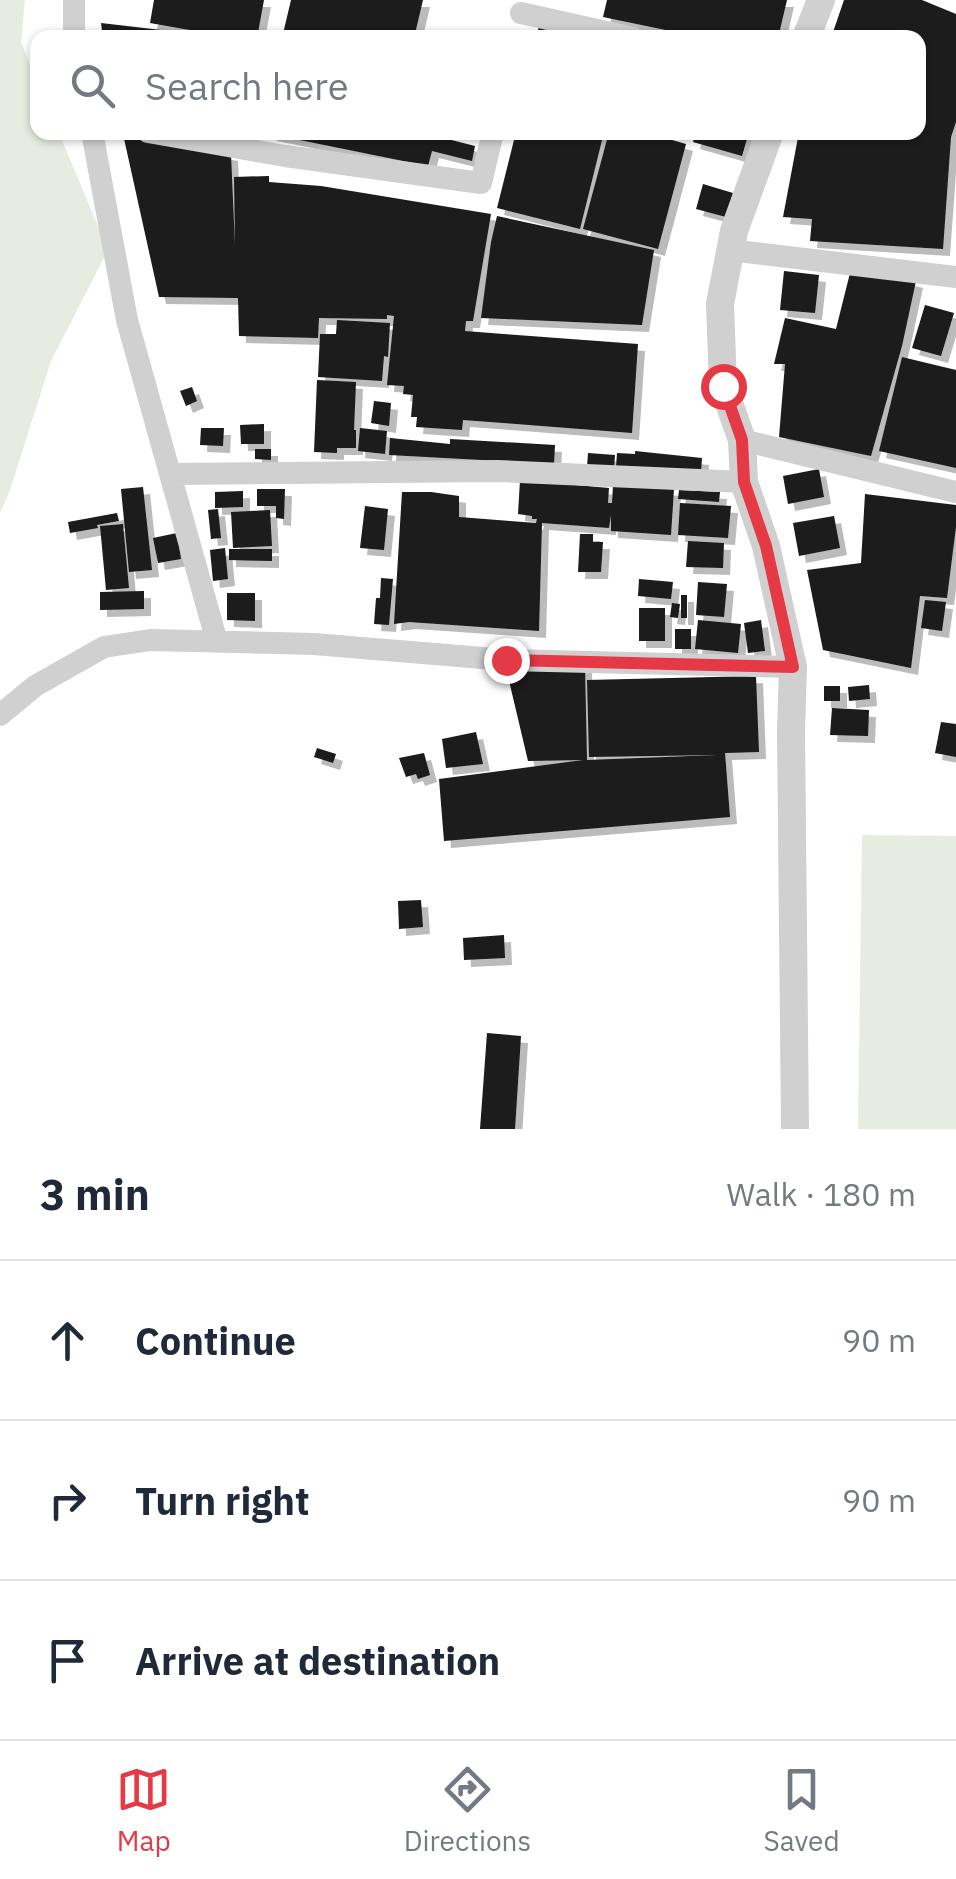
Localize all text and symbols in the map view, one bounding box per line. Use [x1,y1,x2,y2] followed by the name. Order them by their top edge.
[30,30,926,140] search box
[65,58,120,113] icon: search
[145,61,349,110] text: Search here
[701,364,747,410] route start
[484,638,530,684] route end
[40,1167,150,1222] text: 3 min
[727,1173,916,1215] text: Walk · 180 m
[40,1313,95,1368] icon: ahead
[135,1316,296,1365] text: Continue
[842,1319,916,1361] text: 90 m
[40,1473,95,1528] icon: right
[135,1476,310,1525] text: Turn right
[842,1479,916,1521] text: 90 m
[40,1633,95,1688] icon: arrive
[135,1636,500,1685] text: Arrive at destination
[116,1762,171,1859] tab: Map
[404,1762,531,1859] tab: Directions
[764,1762,840,1859] tab: Saved

